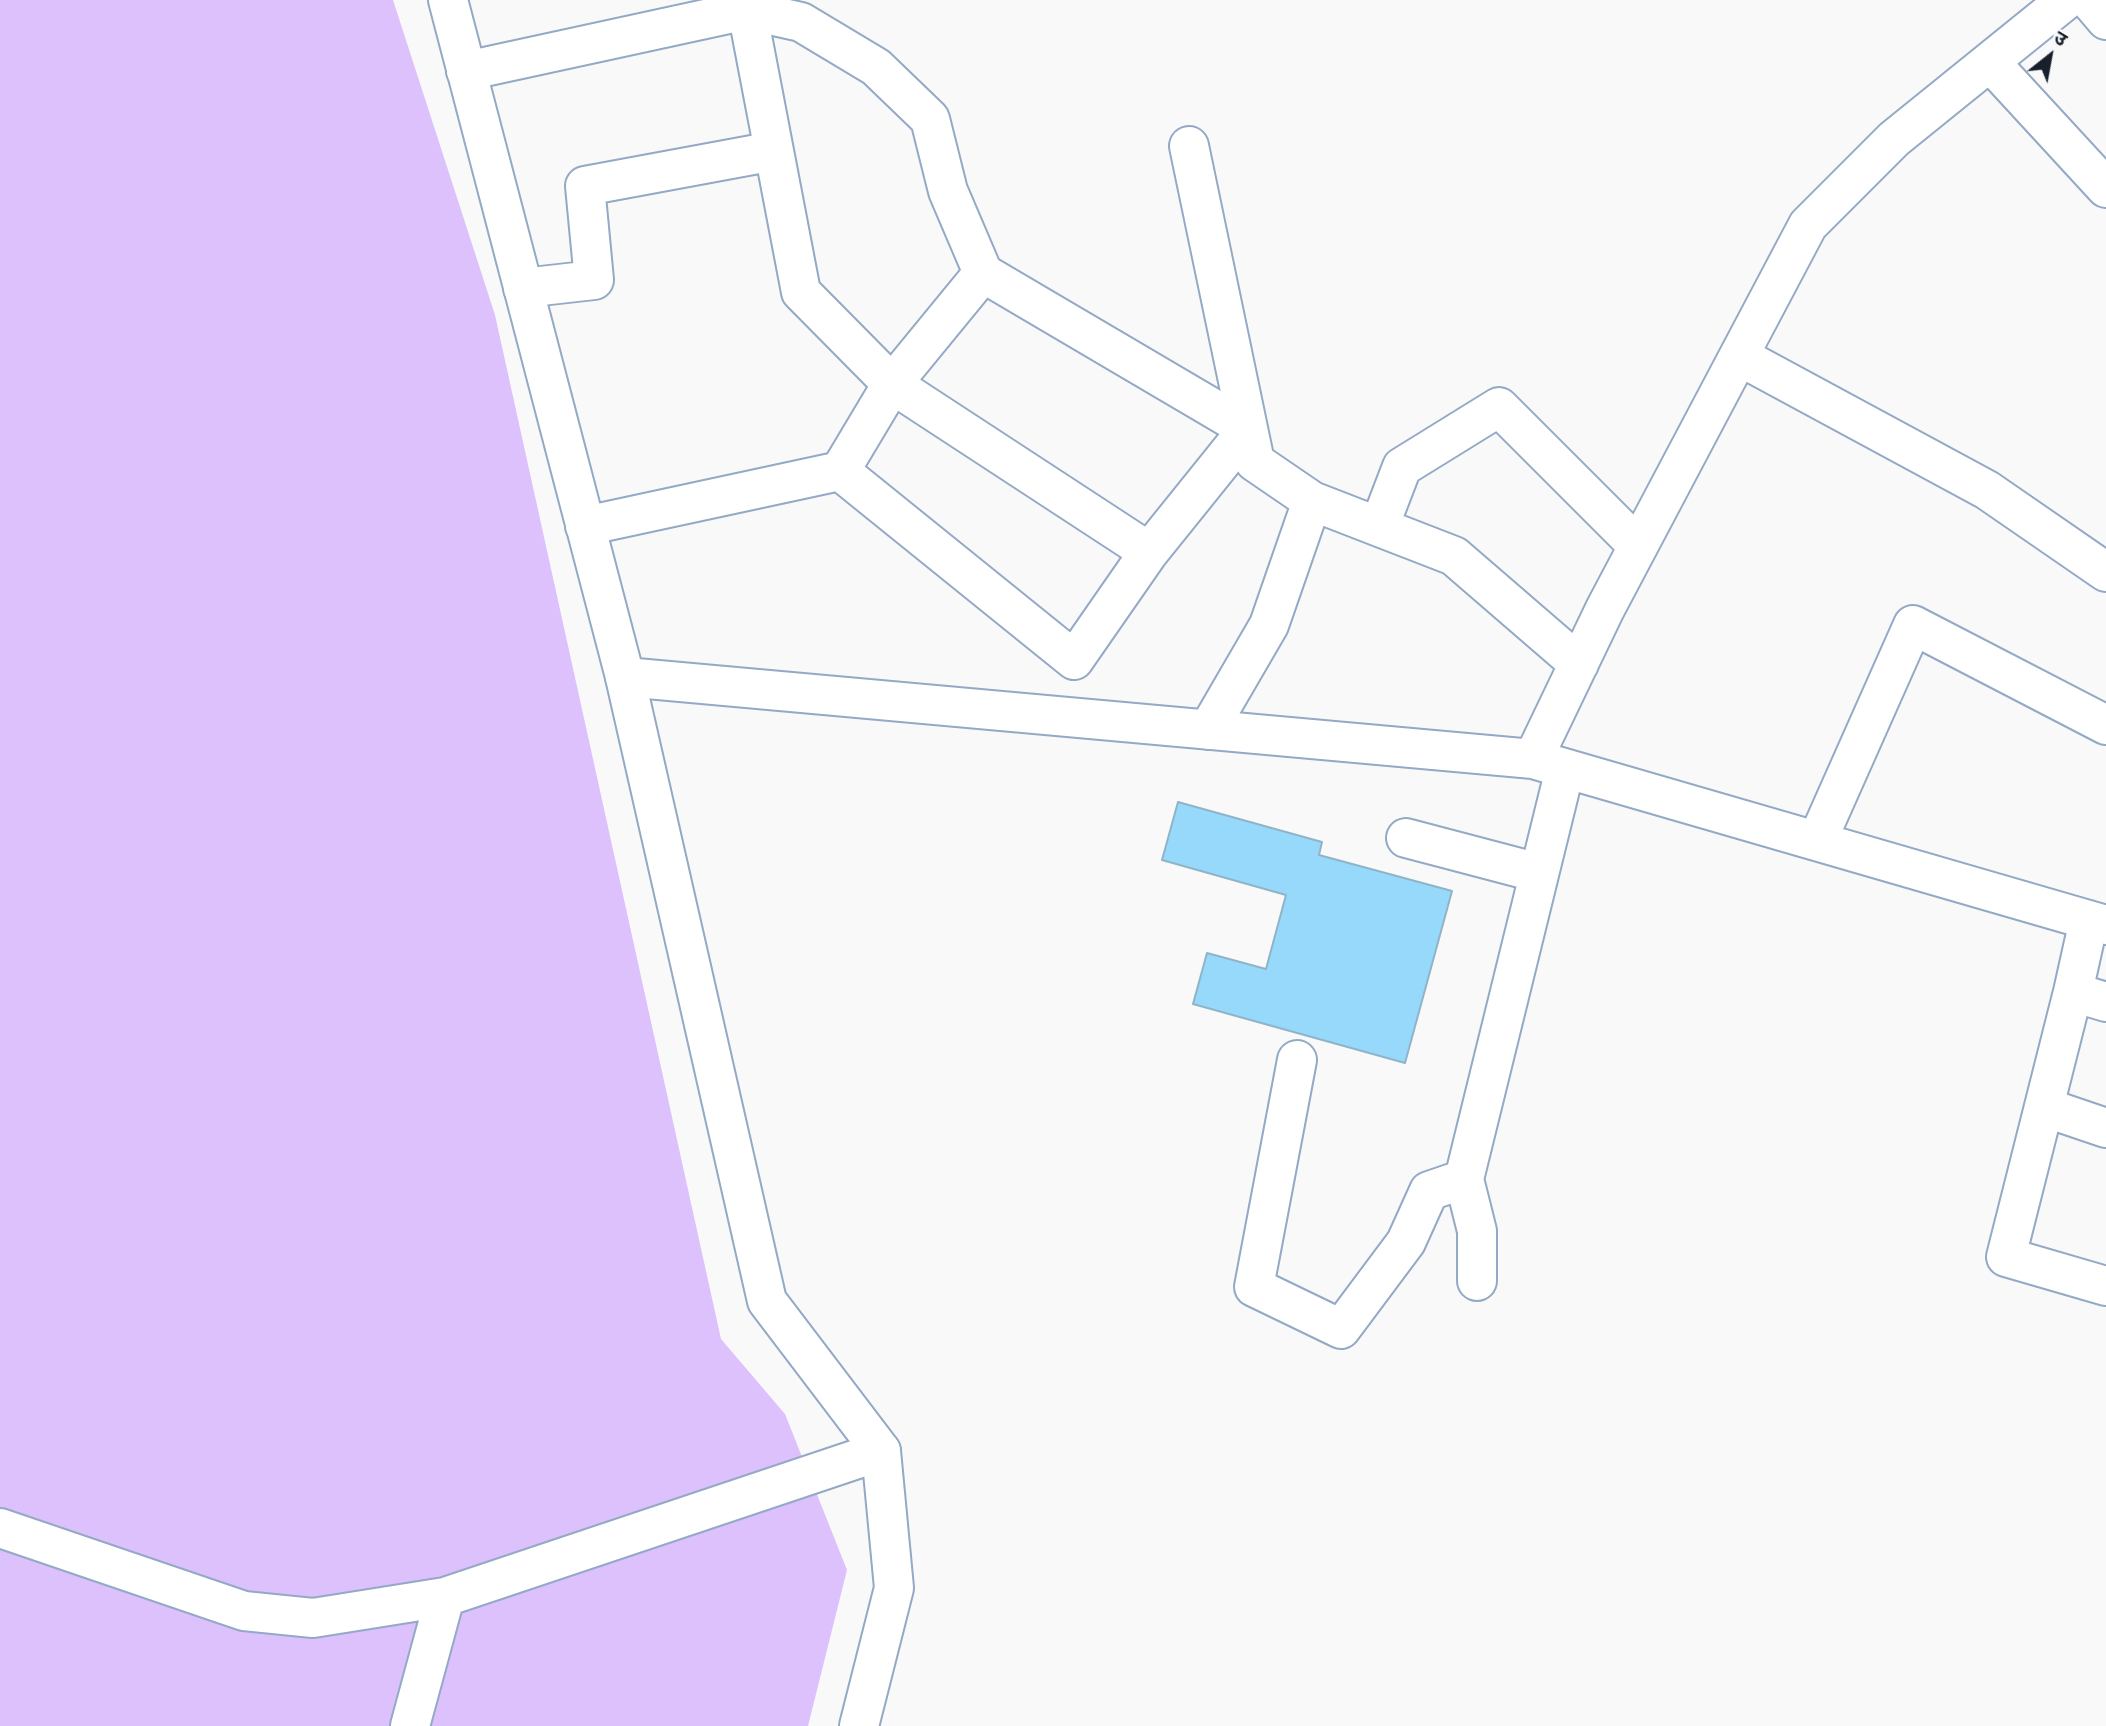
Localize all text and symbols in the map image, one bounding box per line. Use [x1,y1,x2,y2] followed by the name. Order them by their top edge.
[2015,21,2085,91] north arrow
[2050,25,2072,51] text: उ

